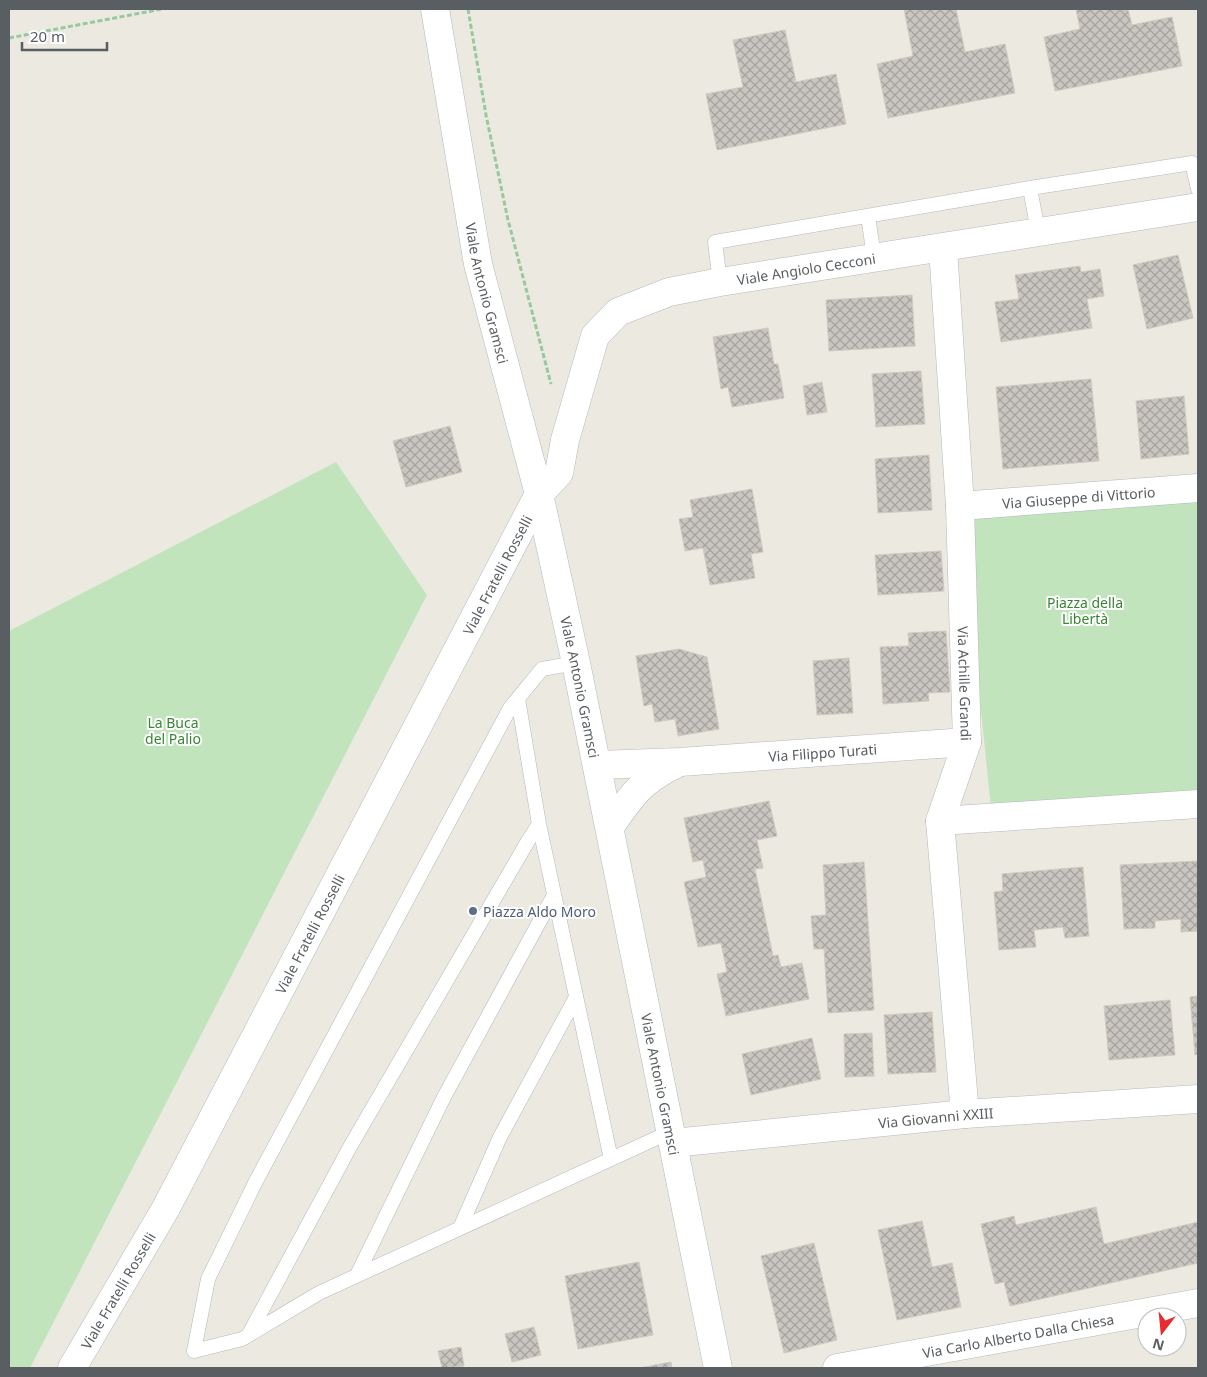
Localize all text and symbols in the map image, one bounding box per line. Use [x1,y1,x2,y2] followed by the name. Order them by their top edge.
[22,20,108,52] scale bar
[30,26,65,46] text: 20 m
[462,221,513,366] street label: Viale Antonio Gramsci
[735,248,877,289] street label: Viale Angiolo Cecconi
[1001,482,1156,512] street label: Via Giuseppe di Vittorio
[458,512,536,638] street label: Viale Fratelli Rosselli
[1047,593,1123,628] park label: Piazza della Libertà
[557,614,604,760] street label: Viale Antonio Gramsci
[954,626,976,741] street label: Via Achille Grandi
[145,713,201,748] park label: La Buca del Palio
[768,739,878,765] street label: Via Filippo Turati
[270,871,348,997] street label: Viale Fratelli Rosselli
[483,902,596,921] place label: Piazza Aldo Moro
[467,905,479,917] marker: Piazza Aldo Moro
[637,1011,684,1157] street label: Viale Antonio Gramsci
[877,1103,994,1132] street label: Via Giovanni XXIII
[76,1228,159,1352] street label: Viale Fratelli Rosselli
[1137,1307,1187,1357] north arrow
[921,1309,1115,1362] street label: Via Carlo Alberto Dalla Chiesa
[1150,1334,1166,1356] text: N

